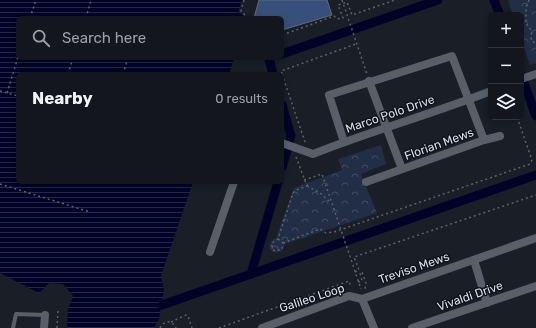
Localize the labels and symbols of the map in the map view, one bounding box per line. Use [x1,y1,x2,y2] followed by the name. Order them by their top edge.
[344,92,437,136] street label: Marco Polo Drive
[402,125,476,163] street label: Florian Mews
[377,249,451,287] street label: Treviso Mews
[435,278,505,314] street label: Vivaldi Drive
[278,281,346,315] street label: Galileo Loop

